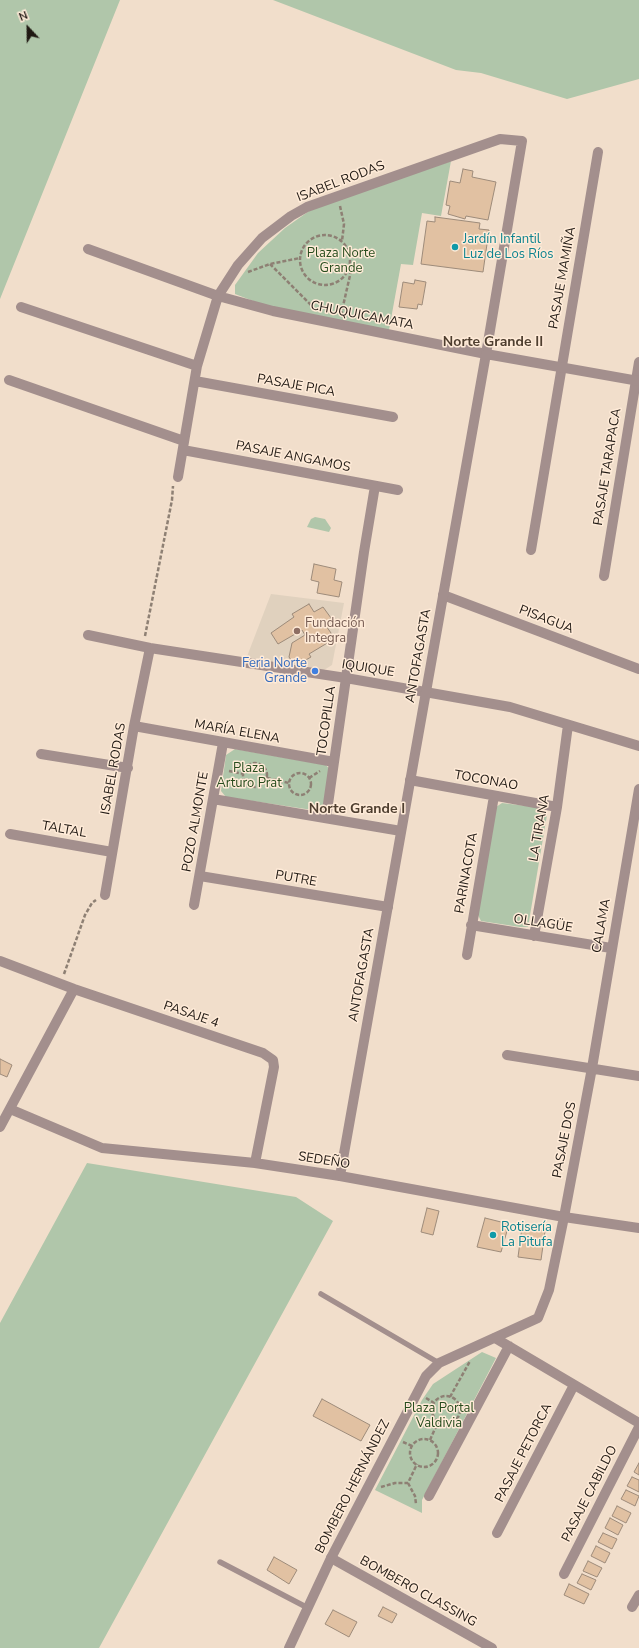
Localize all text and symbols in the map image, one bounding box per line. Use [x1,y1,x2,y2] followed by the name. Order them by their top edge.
[8,8,48,48] north arrow
[17,8,30,25] text: N
[295,158,387,206] street label: ISABEL RODAS
[546,226,580,330] street label: PASAJE MAMIÑA
[463,232,553,263] place label: Jardín Infantil Luz de Los Ríos
[450,242,460,252] marker: Jardín Infantil Luz de Los Ríos
[307,246,375,277] park label: Plaza Norte Grande
[309,298,415,334] street label: CHUQUICAMATA
[443,335,543,351] district label: Norte Grande II
[256,371,336,401] street label: PASAJE PICA
[591,407,625,527] street label: PASAJE TARAPACA
[234,438,352,476] street label: PASAJE ANGAMOS
[517,602,575,638] street label: PISAGUA
[403,608,435,704] street label: ANTOFAGASTA
[305,616,365,647] place label: Fundación Integra
[292,626,302,636] marker: Fundación Integra
[242,656,307,687] place label: Feria Norte Grande
[341,657,395,681] street label: IQUIQUE
[310,666,320,676] marker: Feria Norte Grande
[314,685,340,757] street label: TOCOPILLA
[193,717,281,747] street label: MARÍA ELENA
[98,722,130,816] street label: ISABEL RODAS
[216,761,282,792] park label: Plaza Arturo Prat
[453,768,519,794] street label: TOCONAO
[180,771,212,873] street label: POZO ALMONTE
[526,793,554,863] street label: LA TIRANA
[309,802,405,818] district label: Norte Grande I
[40,818,88,842] street label: TALTAL
[452,831,482,915] street label: PARINACOTA
[274,868,318,890] street label: PUTRE
[590,898,614,954] street label: CALAMA
[512,912,574,936] street label: OLLAGÜE
[346,927,378,1023] street label: ANTOFAGASTA
[161,998,221,1032] street label: PASAJE 4
[550,1101,580,1179] street label: PASAJE DOS
[297,1149,351,1173] street label: SEDEÑO
[501,1220,553,1251] place label: Rotisería La Pitufa
[488,1230,498,1240] marker: Rotisería La Pitufa
[404,1401,474,1432] park label: Plaza Portal Valdivia
[492,1401,556,1505] street label: PASAJE PETORCA
[312,1418,394,1556] street label: BOMBERO HERNÁNDEZ
[559,1443,621,1545] street label: PASAJE CABILDO
[357,1553,479,1631] street label: BOMBERO CLASSING

